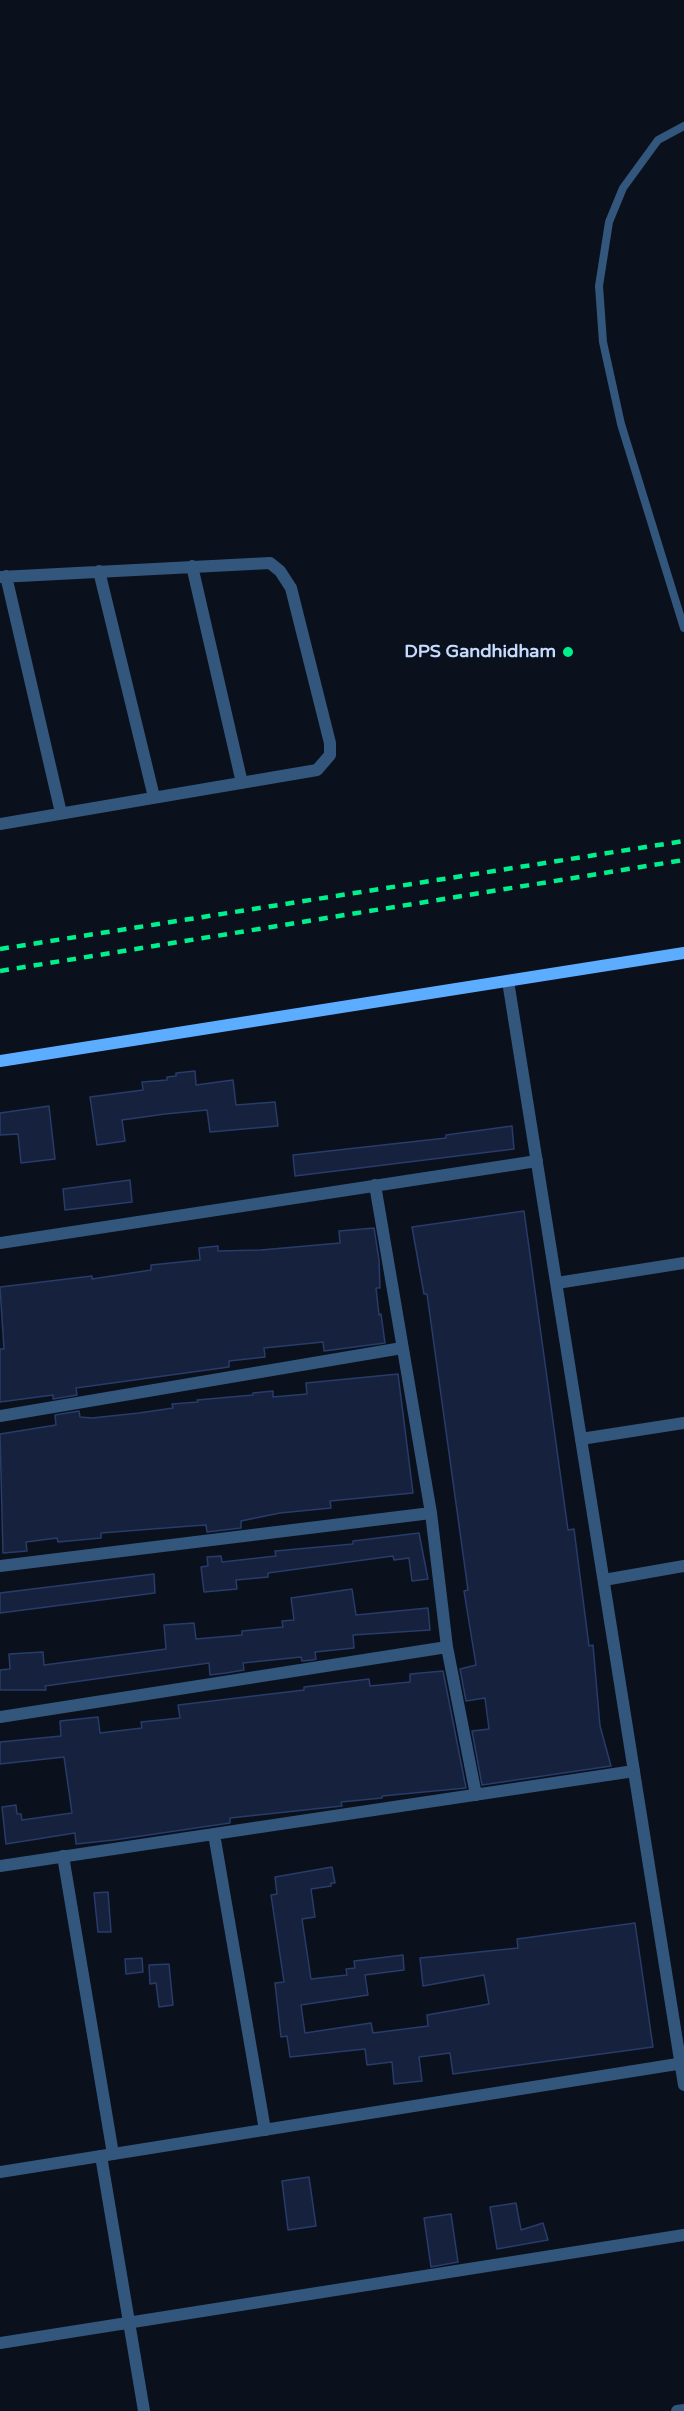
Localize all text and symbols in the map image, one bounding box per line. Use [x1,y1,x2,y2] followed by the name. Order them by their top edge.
[404,641,556,663] place label: DPS Gandhidham
[561,645,575,659] marker: DPS Gandhidham

